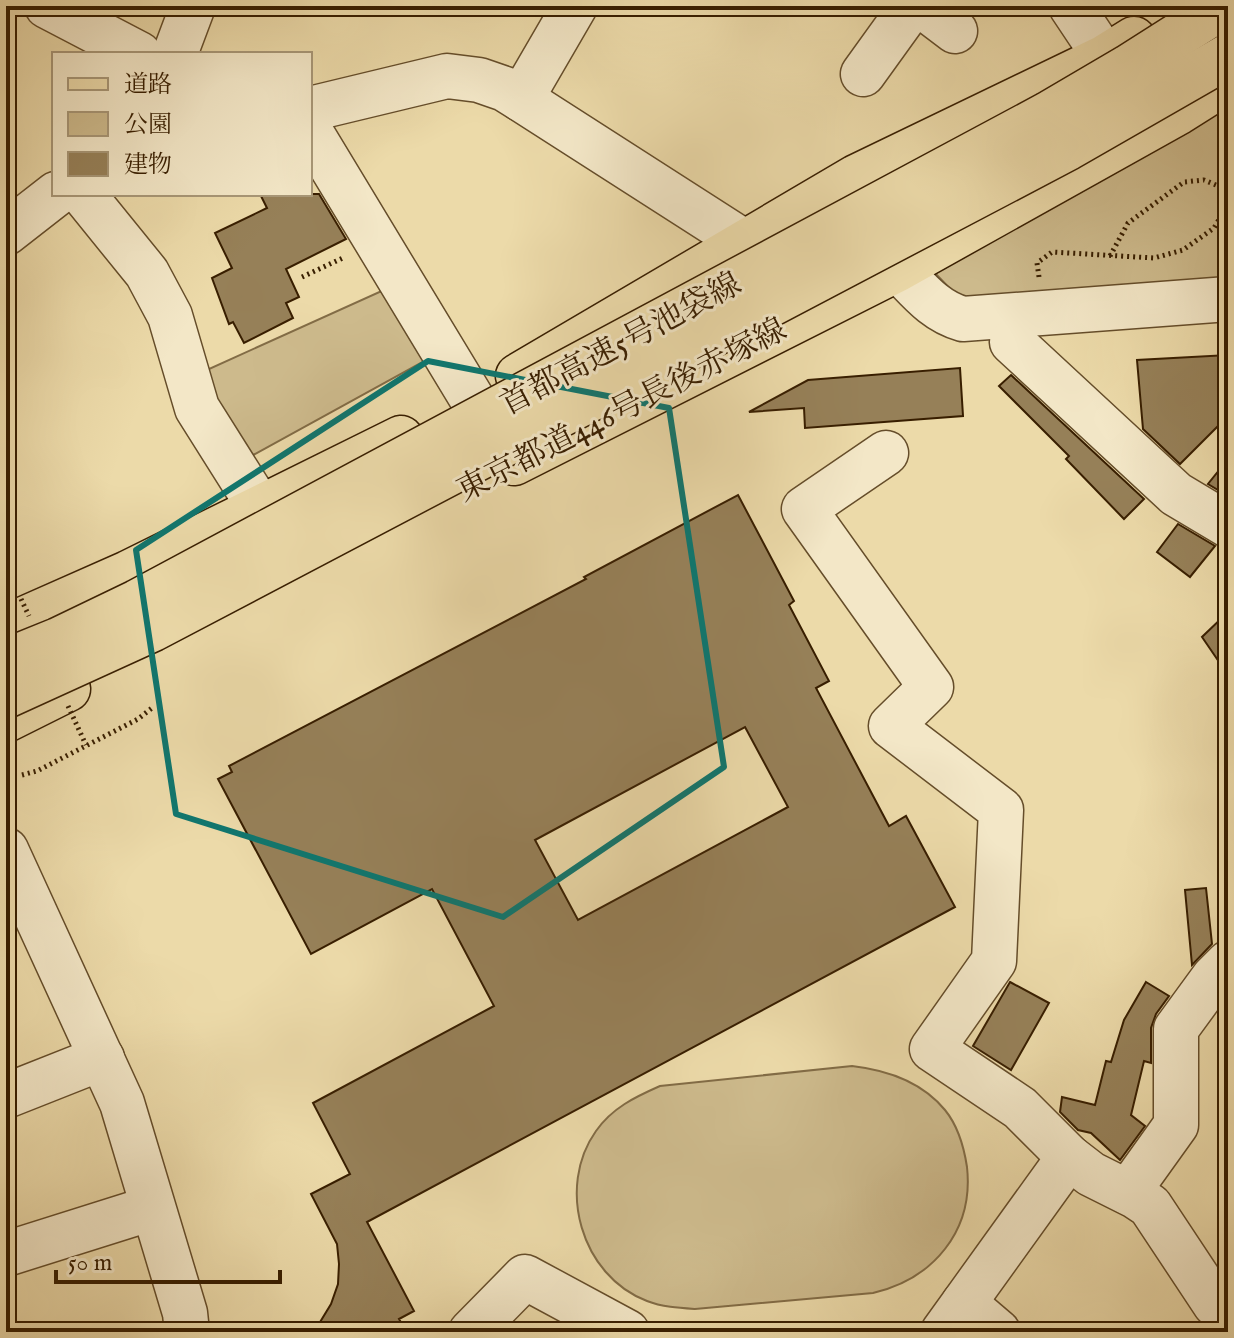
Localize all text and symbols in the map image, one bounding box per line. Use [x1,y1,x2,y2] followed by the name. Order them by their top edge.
[52,52,312,196] legend
[124,70,172,101] text: 道路
[124,110,172,141] text: 公園
[124,150,172,181] text: 建物
[493,264,749,426] street label: 首都高速5号池袋線
[450,310,794,512] street label: 東京都道446号長後赤塚線
[56,1234,280,1284] scale bar
[68,1248,112,1279] text: 50 m

